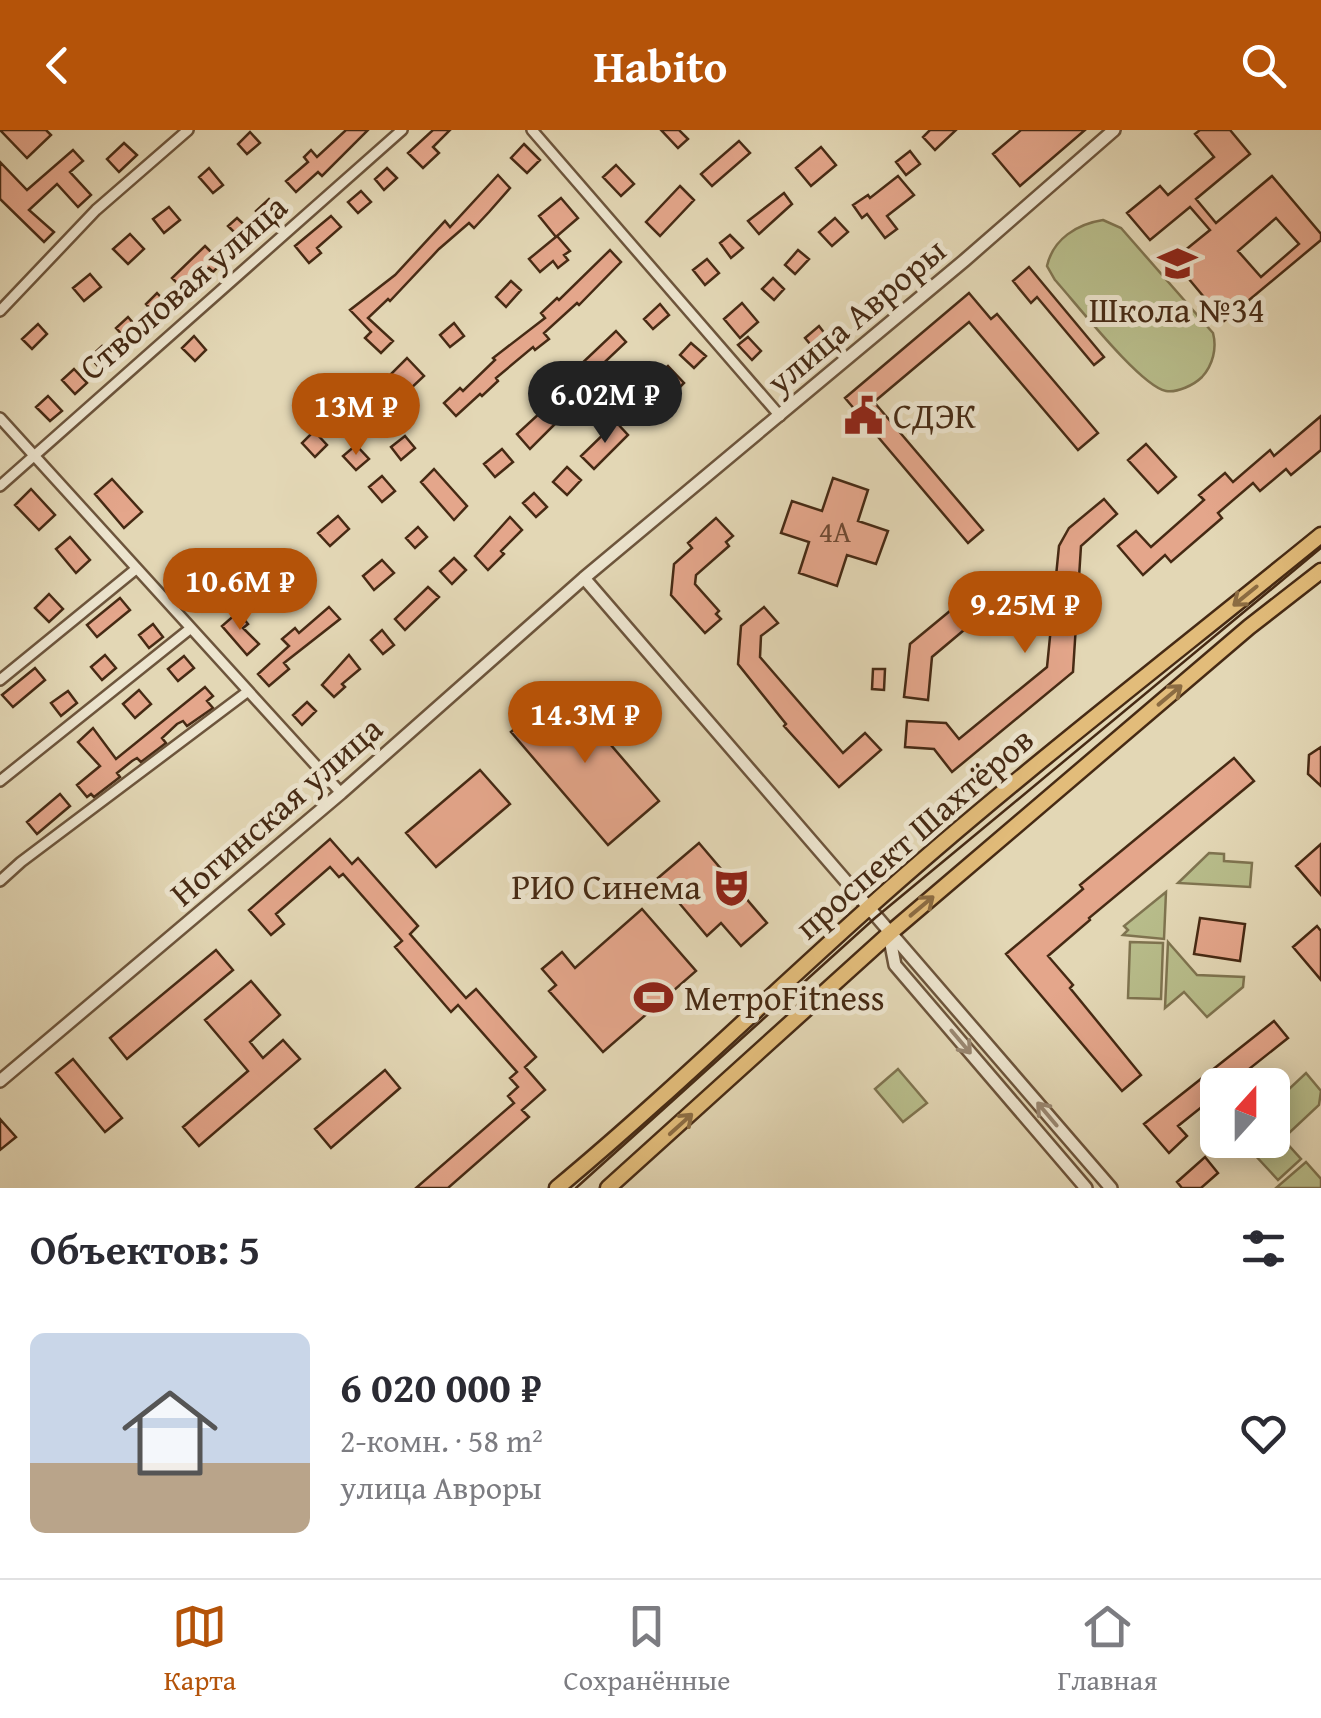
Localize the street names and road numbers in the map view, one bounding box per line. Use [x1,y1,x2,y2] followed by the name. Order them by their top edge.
[67,181,298,392] street label: Стволовая улица
[754,225,957,407] street label: улица Авроры
[158,703,394,918] street label: Ногинская улица
[783,714,1044,951] street label: проспект Шахтёров

